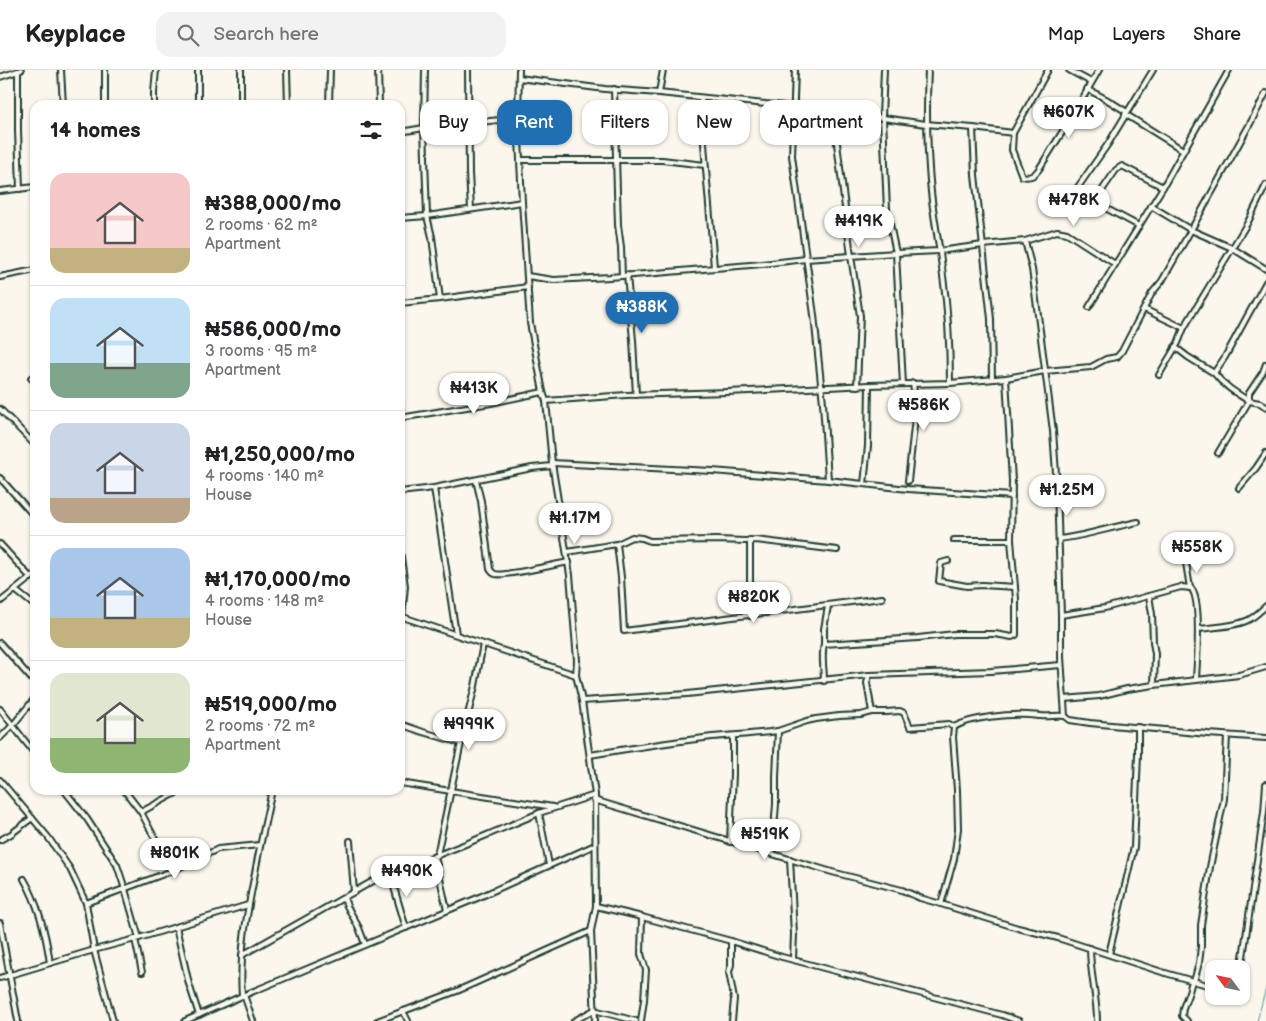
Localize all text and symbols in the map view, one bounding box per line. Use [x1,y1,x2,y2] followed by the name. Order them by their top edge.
[156,12,506,57] search box
[25,20,126,49] text: Keyplace
[174,21,202,49] icon: search
[214,23,319,46] text: Search here
[1048,24,1084,45] text: Map
[1112,24,1165,45] text: Layers
[1193,24,1241,45] text: Share
[1034,97,1104,139] pin: ₦607K
[420,100,487,145] chip: Buy
[497,100,572,145] chip: Rent
[582,100,668,145] chip: Filters
[678,100,750,145] chip: New
[760,100,881,145] chip: Apartment
[1044,103,1094,122] text: ₦607K
[357,116,385,144] icon: filters
[50,118,141,143] text: 14 homes
[1039,184,1109,227] pin: ₦478K
[205,191,341,216] text: ₦388,000/mo
[1049,191,1099,210] text: ₦478K
[90,193,150,253] icon: home
[824,206,894,248] pin: ₦419K
[835,212,883,231] text: ₦419K
[205,216,318,235] text: 2 rooms · 62 m²
[205,235,281,254] text: Apartment
[607,292,677,334] pin: ₦388K
[616,298,668,317] text: ₦388K
[205,317,341,342] text: ₦586,000/mo
[90,318,150,378] icon: home
[205,342,317,361] text: 3 rooms · 95 m²
[205,361,281,380] text: Apartment
[439,372,509,415] pin: ₦413K
[450,379,498,398] text: ₦413K
[889,390,959,432] pin: ₦586K
[899,396,949,415] text: ₦586K
[205,442,355,467] text: ₦1,250,000/mo
[90,443,150,503] icon: home
[205,467,324,486] text: 4 rooms · 140 m²
[1026,474,1108,517] pin: ₦1.25M
[1040,481,1094,500] text: ₦1.25M
[205,486,252,505] text: House
[534,502,616,545] pin: ₦1.17M
[549,509,601,528] text: ₦1.17M
[1162,532,1232,574] pin: ₦558K
[1172,538,1222,557] text: ₦558K
[205,567,351,592] text: ₦1,170,000/mo
[90,568,150,628] icon: home
[719,582,789,624] pin: ₦820K
[728,588,780,607] text: ₦820K
[205,592,324,611] text: 4 rooms · 148 m²
[205,611,252,630] text: House
[205,692,337,717] text: ₦519,000/mo
[90,693,150,753] icon: home
[434,708,504,751] pin: ₦999K
[444,715,494,734] text: ₦999K
[205,717,315,736] text: 2 rooms · 72 m²
[205,736,281,755] text: Apartment
[730,818,800,861] pin: ₦519K
[741,825,789,844] text: ₦519K
[140,838,210,880] pin: ₦801K
[151,844,199,863] text: ₦801K
[372,856,442,898] pin: ₦490K
[381,862,433,881] text: ₦490K
[1205,960,1250,1005] north arrow
[1205,960,1250,1005] map controls

